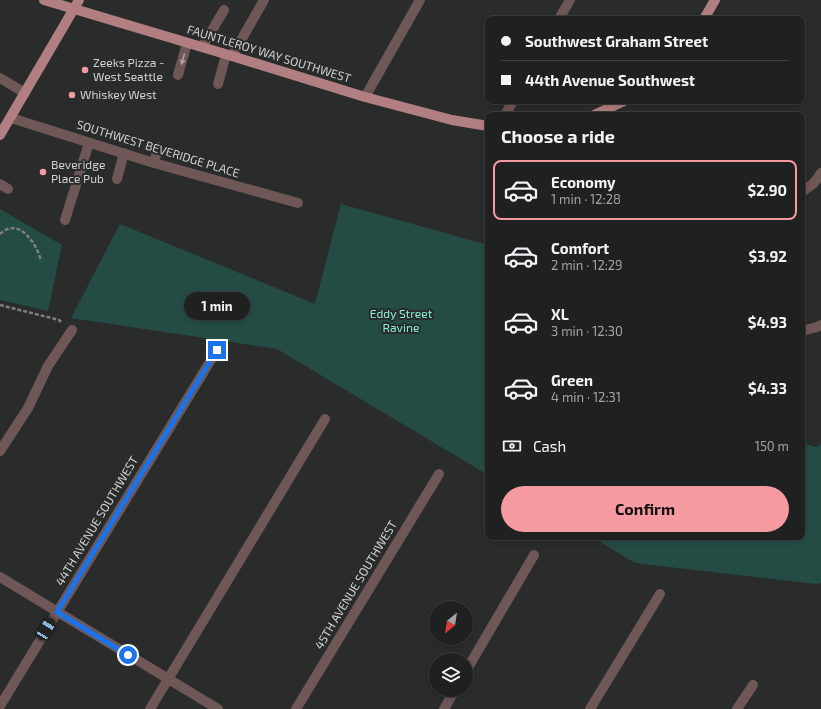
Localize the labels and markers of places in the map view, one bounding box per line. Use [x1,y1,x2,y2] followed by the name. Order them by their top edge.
[93,55,165,83] place label: Zeeks Pizza - West Seattle
[80,65,90,75] marker: Zeeks Pizza - West Seattle
[80,87,157,101] place label: Whiskey West
[67,90,77,100] marker: Whiskey West
[51,157,105,185] place label: Beveridge Place Pub
[38,167,48,177] marker: Beveridge Place Pub

